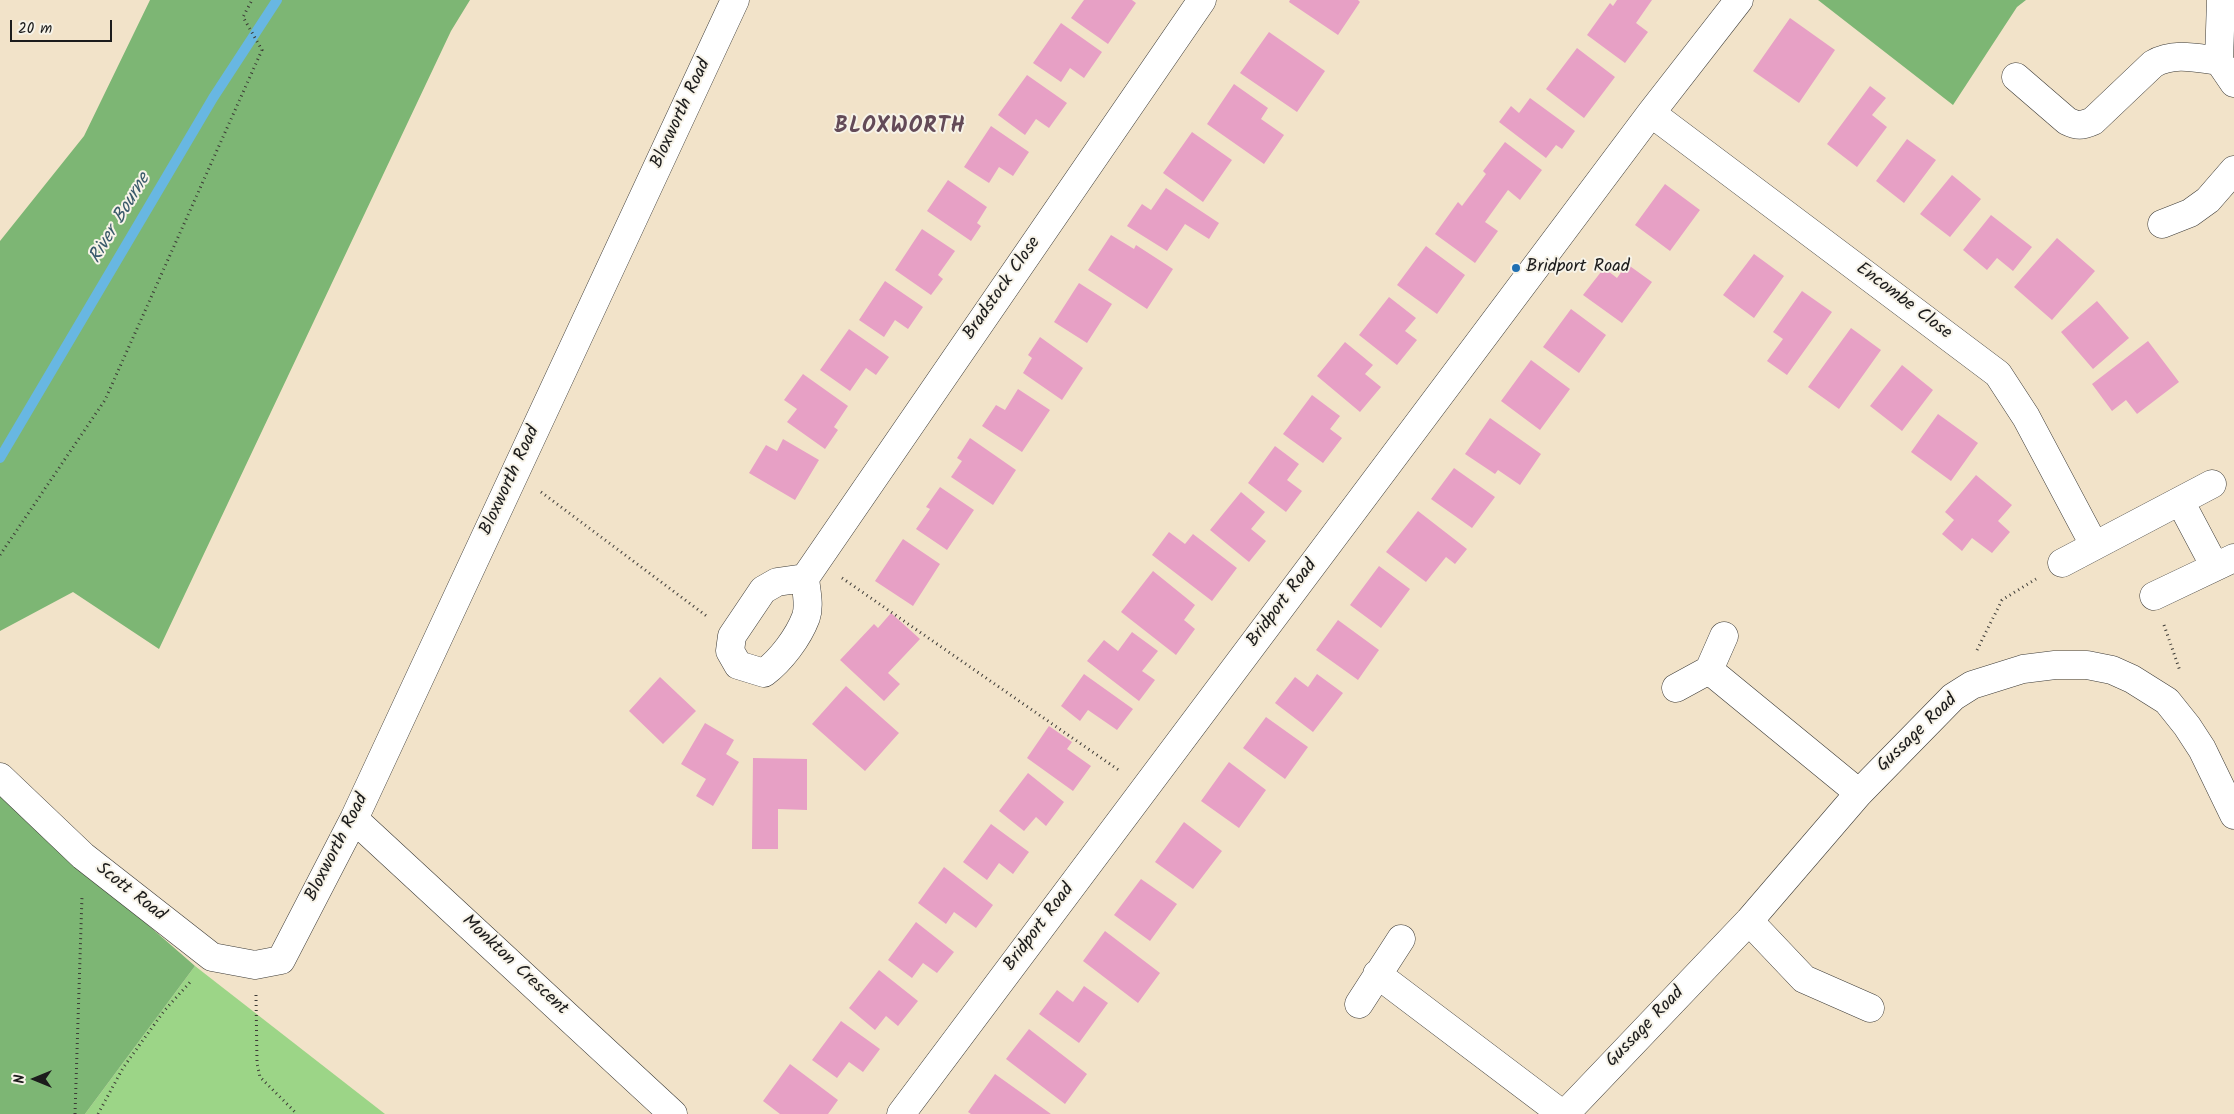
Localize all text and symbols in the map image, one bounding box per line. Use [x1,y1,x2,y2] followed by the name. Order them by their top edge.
[12,10,115,42] scale bar
[18,17,52,41] text: 20 m
[647,56,717,172] street label: Bloxworth Road
[833,115,967,141] district label: BLOXWORTH
[85,170,157,268] water label: River Bourne
[960,233,1046,345] street label: Bradstock Close
[1526,257,1630,279] place label: Bridport Road
[1851,259,1955,345] street label: Encombe Close
[1510,262,1522,274] marker: Bridport Road
[476,423,546,539] street label: Bloxworth Road
[1243,556,1323,652] street label: Bridport Road
[1873,690,1963,778] street label: Gussage Road
[302,791,374,905] street label: Bloxworth Road
[91,859,169,927] street label: Scott Road
[1000,880,1080,976] street label: Bridport Road
[456,911,572,1021] street label: Monkton Crescent
[1602,983,1690,1073] street label: Gussage Road
[10,1054,60,1104] north arrow
[9,1075,31,1083] text: N

